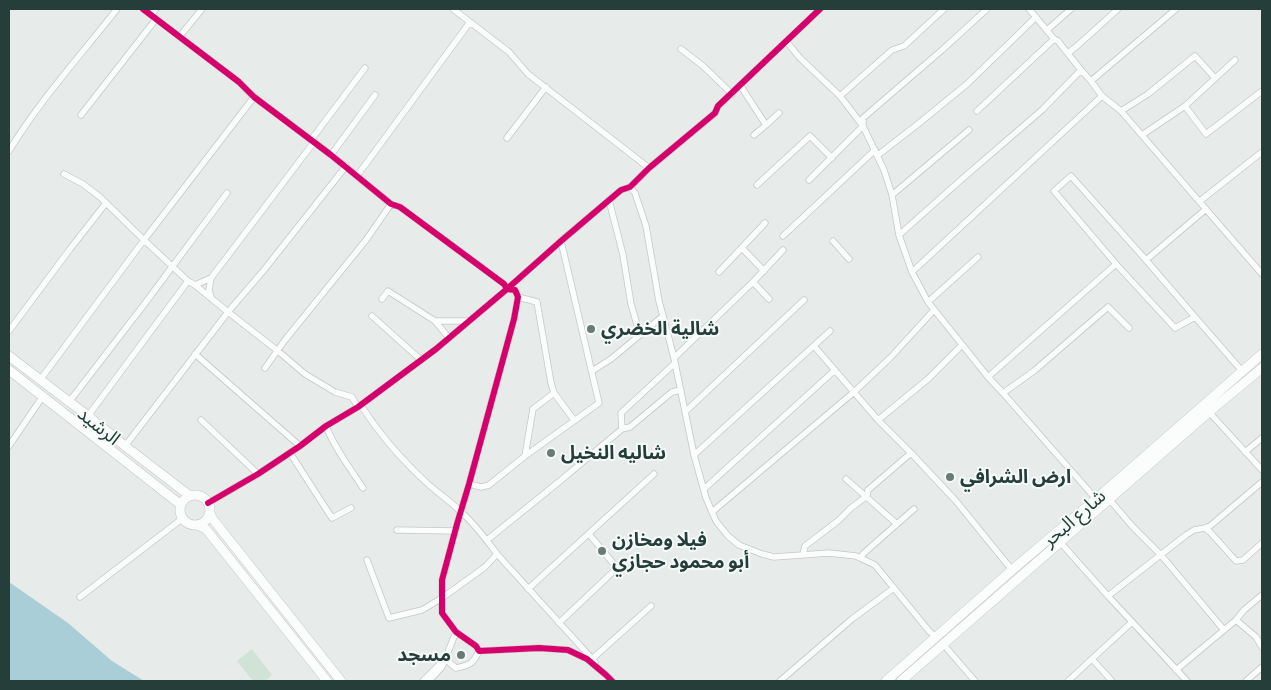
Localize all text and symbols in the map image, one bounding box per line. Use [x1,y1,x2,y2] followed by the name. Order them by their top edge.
[601,318,719,340] place label: شالية الخضري
[585,323,597,335] marker: شالية الخضري
[73,402,125,450] street label: الرشيد
[561,442,666,464] place label: شاليه النخيل
[545,447,557,459] marker: شاليه النخيل
[960,466,1071,488] place label: ارض الشرافي
[944,471,956,483] marker: ارض الشرافي
[1038,484,1110,552] street label: شارع البحر
[612,529,749,573] place label: فيلا ومخازن أبو محمود حجازي
[596,545,608,557] marker: فيلا ومخازن أبو محمود حجازي
[397,644,451,666] place label: مسجد
[455,649,467,661] marker: مسجد

